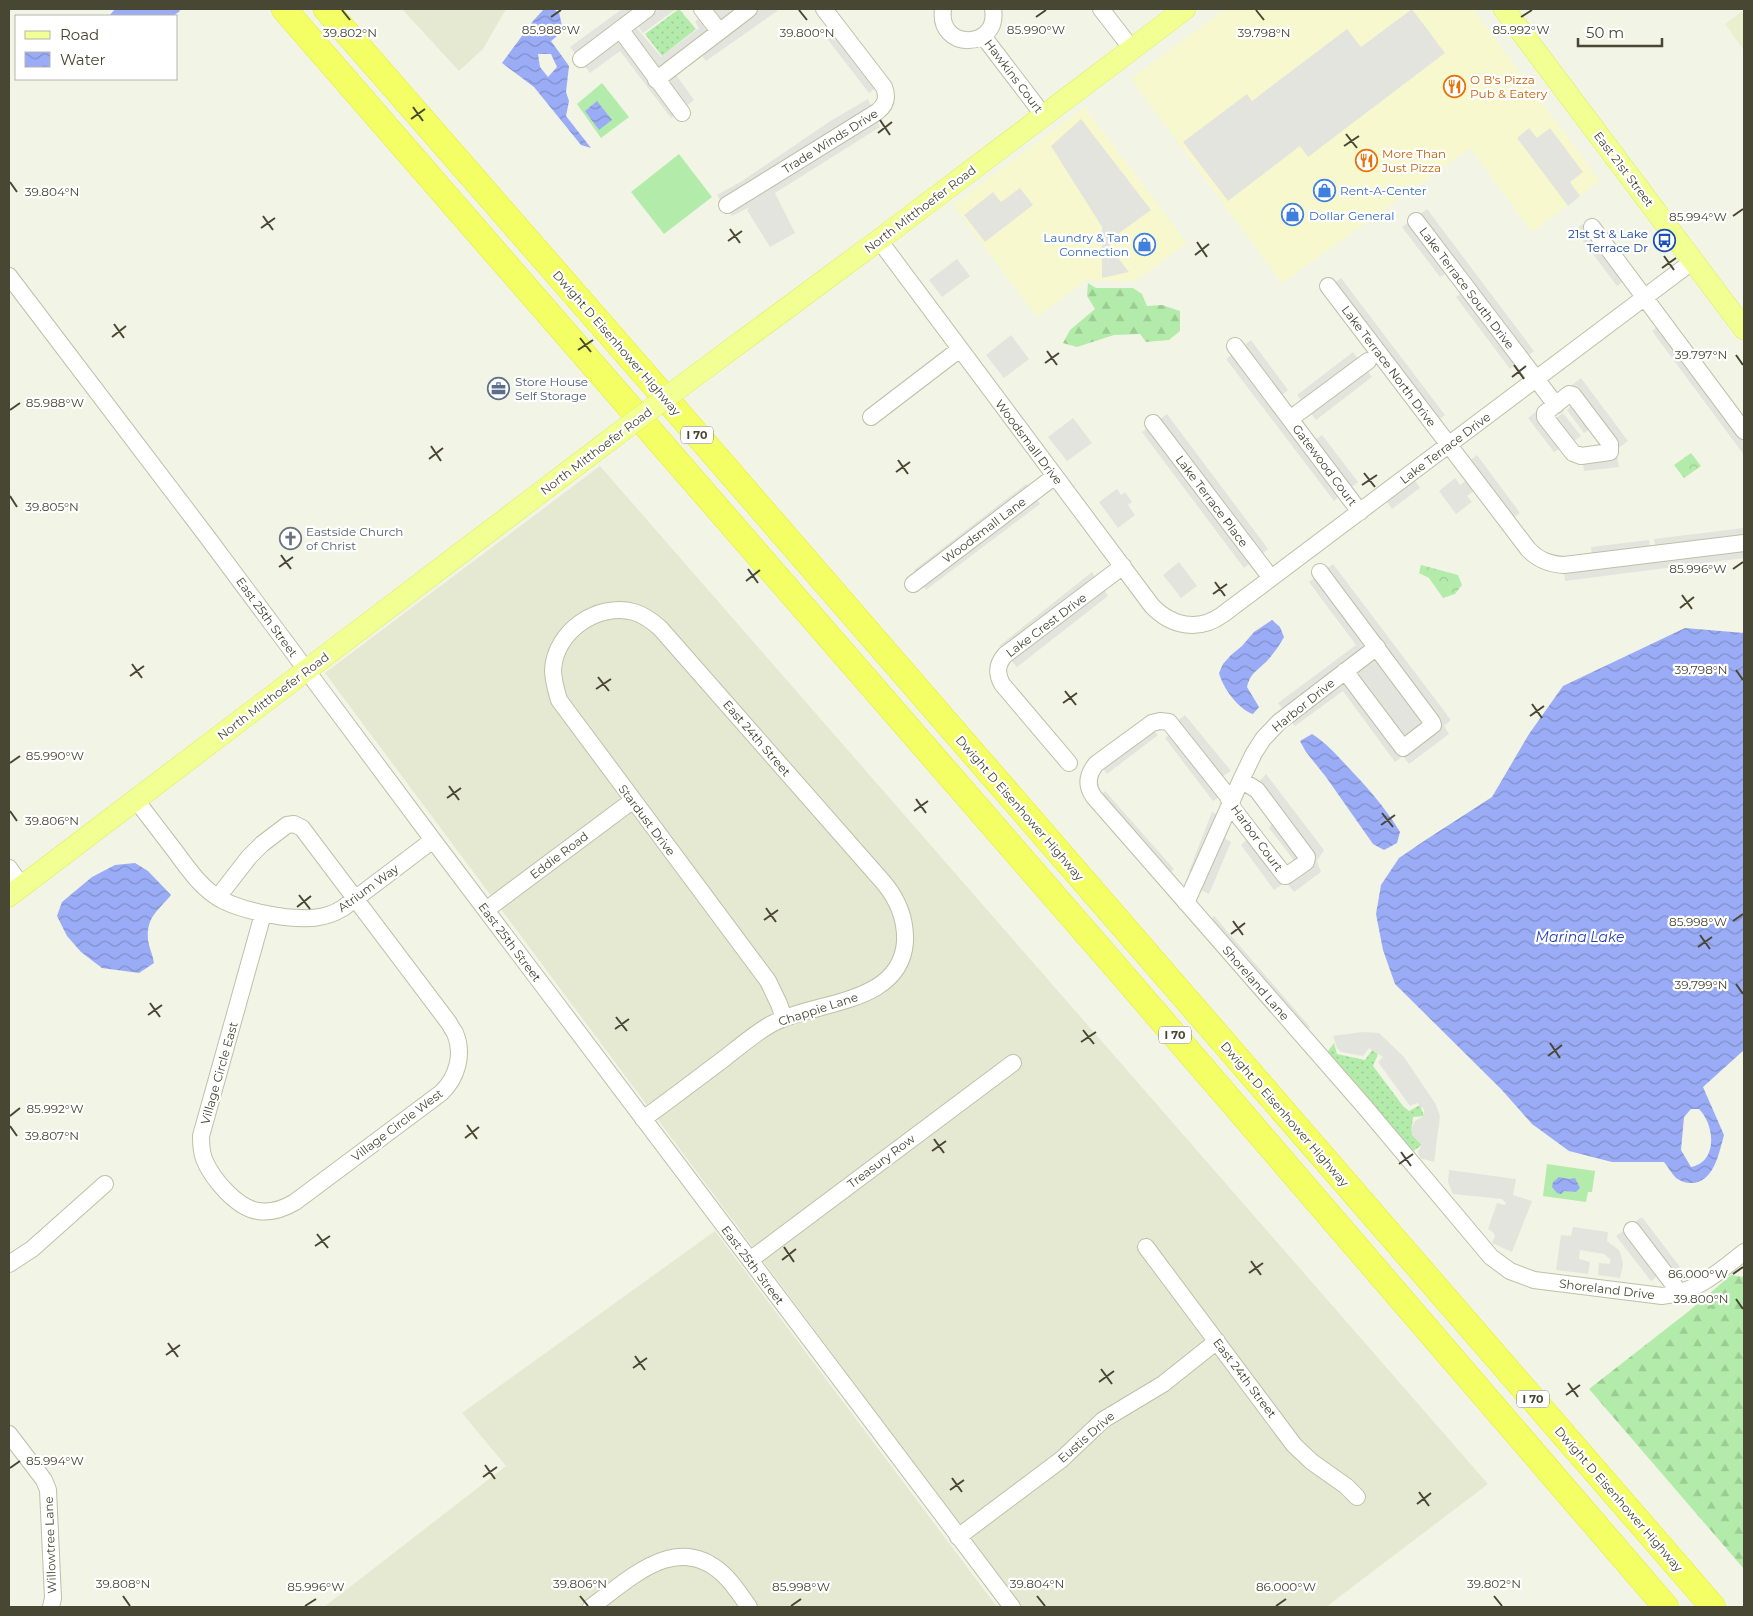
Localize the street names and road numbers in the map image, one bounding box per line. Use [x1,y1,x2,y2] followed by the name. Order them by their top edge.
[981,36,1047,116] street label: Hawkins Court
[780,106,880,176] street label: Trade Winds Drive
[1591,128,1657,210] street label: East 21st Street
[861,162,979,256] street label: North Mitthoefer Road
[1416,224,1518,352] street label: Lake Terrace South Drive
[550,267,684,419] street label: Dwight D Eisenhower Highway
[1338,302,1440,430] street label: Lake Terrace North Drive
[992,397,1066,487] street label: Woodsmall Drive
[537,404,655,498] street label: North Mitthoefer Road
[1397,409,1493,487] street label: Lake Terrace Drive
[1289,421,1361,509] street label: Gatewood Court
[681,426,713,444] road number: I 70
[1173,452,1251,550] street label: Lake Terrace Place
[939,494,1029,566] street label: Woodsmall Lane
[233,574,301,660] street label: East 25th Street
[1003,590,1089,660] street label: Lake Crest Drive
[214,649,332,743] street label: North Mitthoefer Road
[1269,675,1337,735] street label: Harbor Drive
[720,697,794,779] street label: East 24th Street
[953,732,1087,884] street label: Dwight D Eisenhower Highway
[615,781,679,859] street label: Stardust Drive
[1228,802,1286,874] street label: Harbor Court
[527,828,591,882] street label: Eddie Road
[335,861,402,915] street label: Atrium Way
[475,900,545,985] street label: East 25th Street
[1219,943,1293,1023] street label: Shoreland Lane
[776,989,860,1029] street label: Chappie Lane
[197,1020,241,1126] street label: Village Circle East
[1159,1026,1191,1044] road number: I 70
[1218,1038,1352,1190] street label: Dwight D Eisenhower Highway
[348,1086,446,1164] street label: Village Circle West
[844,1131,918,1191] street label: Treasury Row
[718,1223,788,1308] street label: East 25th Street
[1558,1276,1656,1302] street label: Shoreland Drive
[1210,1335,1280,1421] street label: East 24th Street
[1517,1390,1549,1408] road number: I 70
[1055,1408,1117,1466] street label: Eustis Drive
[1552,1423,1686,1575] street label: Dwight D Eisenhower Highway
[41,1496,59,1594] street label: Willowtree Lane

